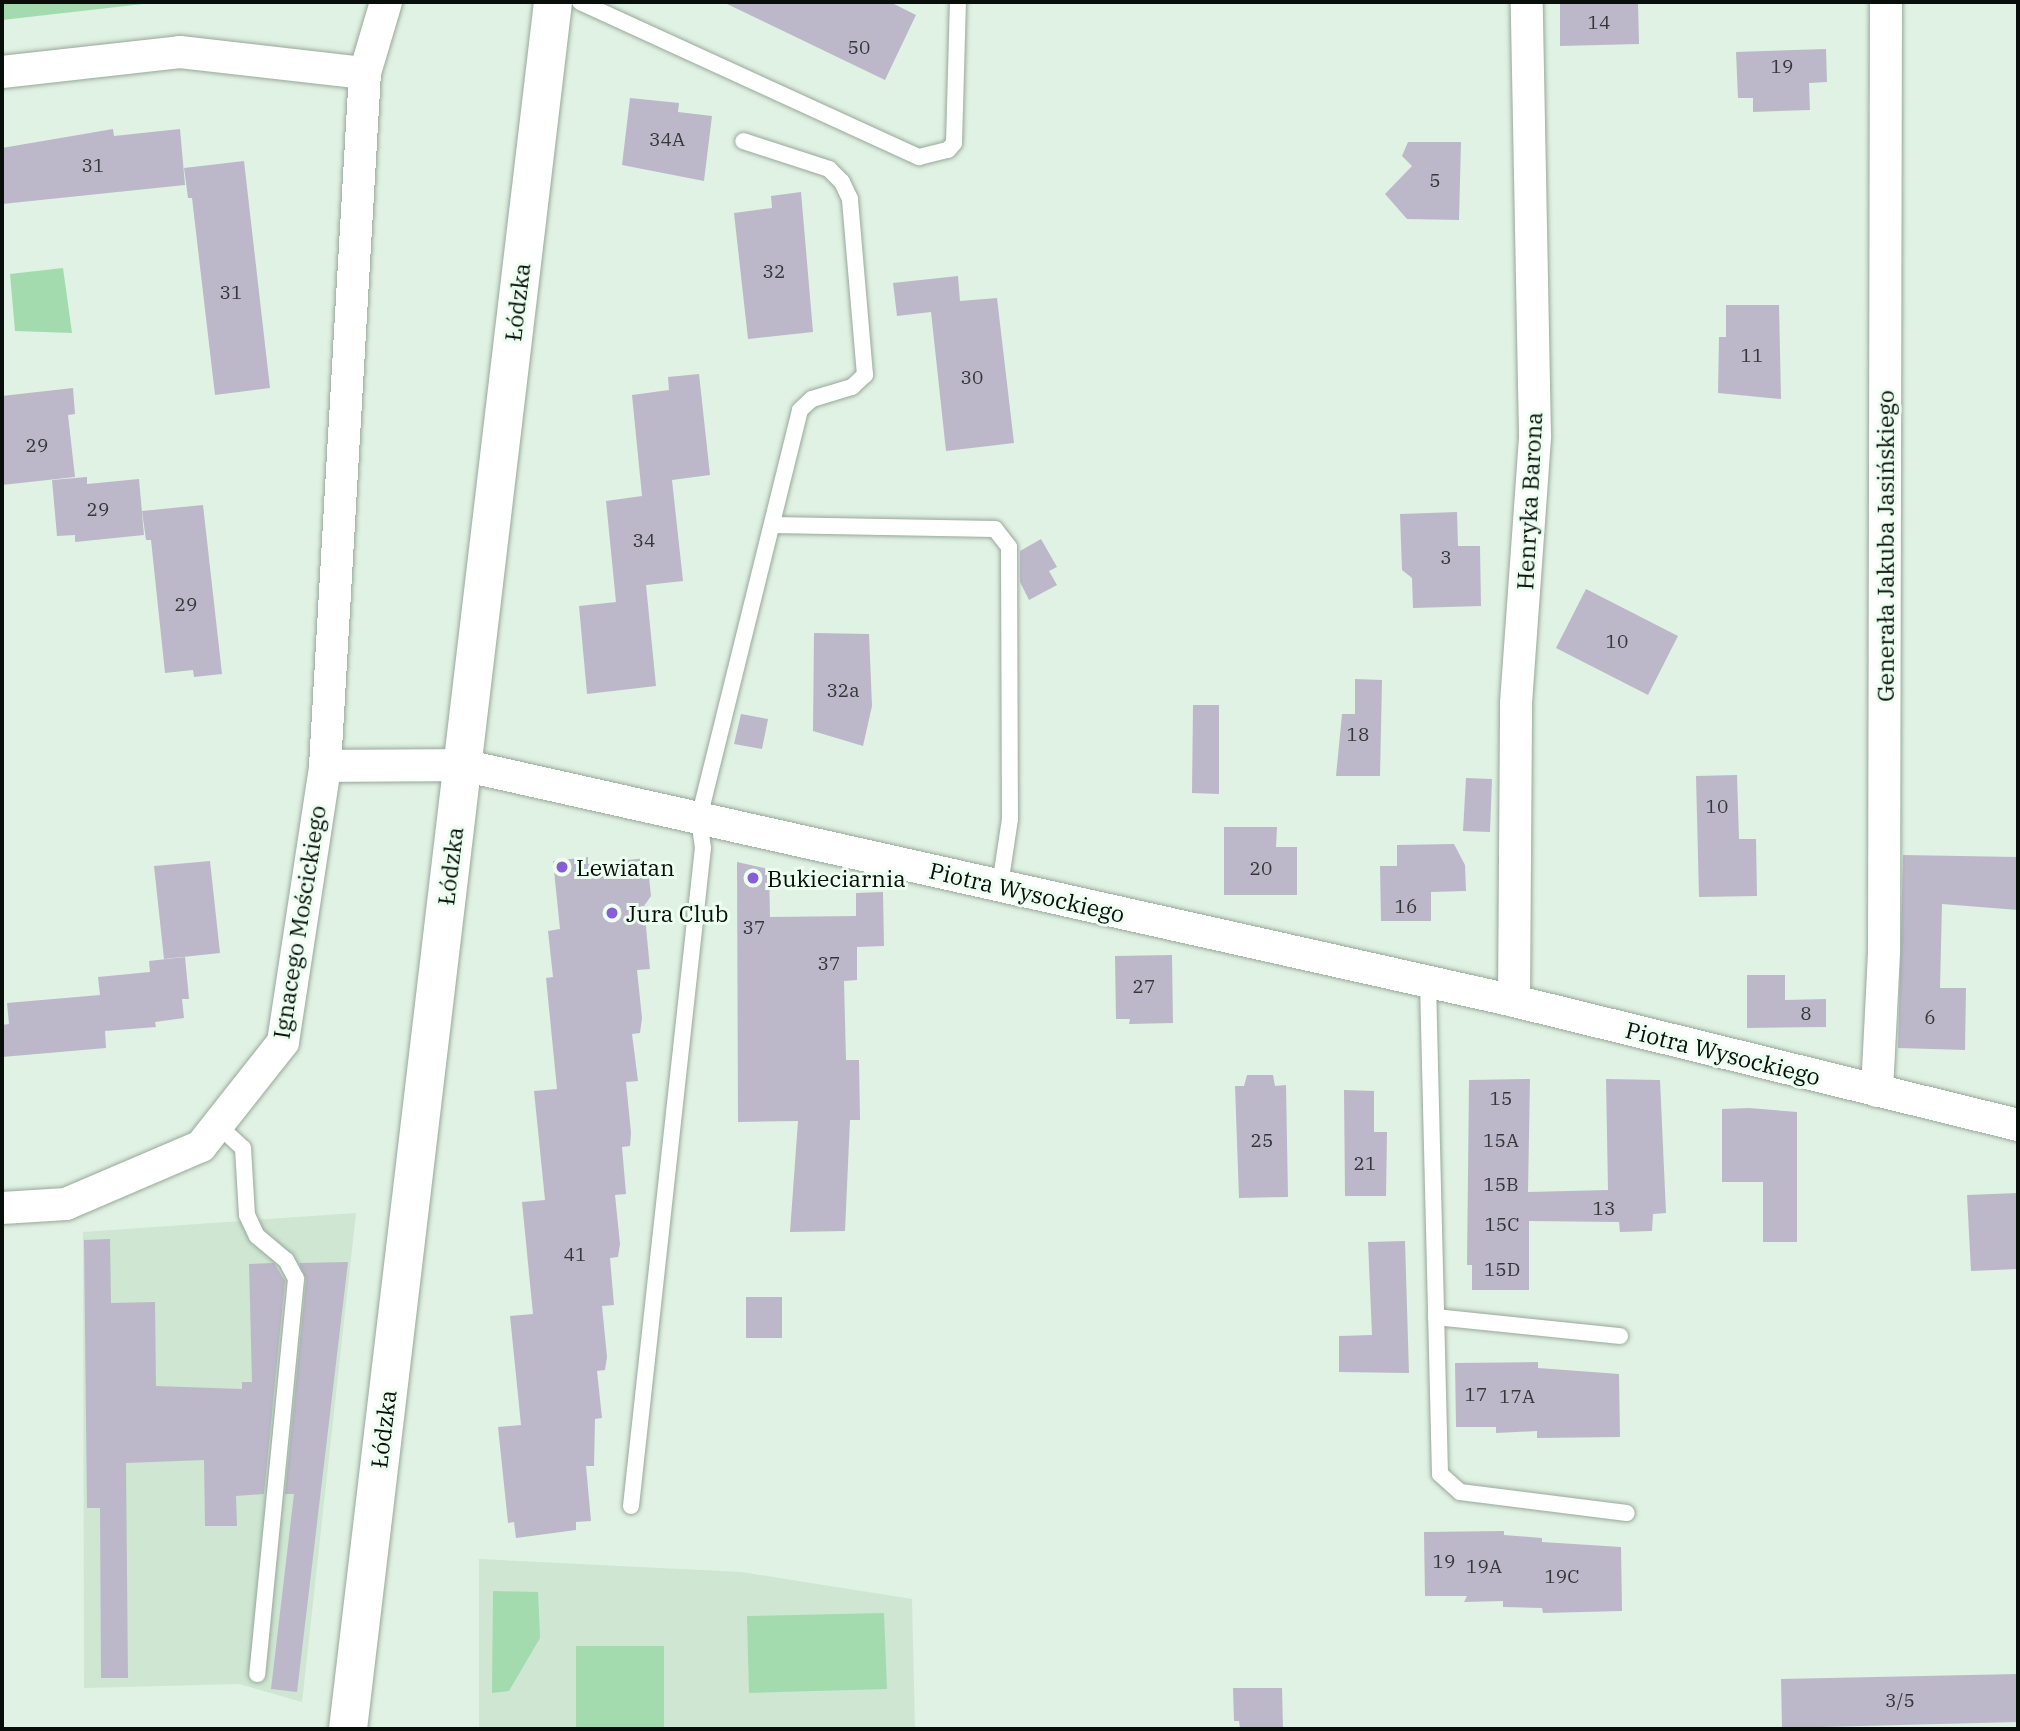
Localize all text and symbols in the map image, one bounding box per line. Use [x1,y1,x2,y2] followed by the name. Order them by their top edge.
[1588,12,1610,34] house number: 14
[848,37,870,59] house number: 50
[1771,56,1793,78] house number: 19
[649,129,685,151] house number: 34A
[82,155,104,177] house number: 31
[1429,170,1441,192] house number: 5
[499,261,535,343] street label: Łódzka
[763,261,785,283] house number: 32
[220,282,242,304] house number: 31
[1741,345,1763,367] house number: 11
[961,367,983,389] house number: 30
[1871,390,1899,702] street label: Generała Jakuba Jasińskiego
[1511,411,1547,591] street label: Henryka Barona
[26,435,48,457] house number: 29
[87,499,109,521] house number: 29
[633,530,655,552] house number: 34
[1440,547,1452,569] house number: 3
[175,594,197,616] house number: 29
[1606,631,1628,653] house number: 10
[826,680,860,702] house number: 32a
[1347,724,1369,746] house number: 18
[1706,796,1728,818] house number: 10
[267,803,331,1041] street label: Ignacego Mościckiego
[432,825,468,907] street label: Łódzka
[576,853,675,881] place label: Lewiatan
[927,856,1127,928] street label: Piotra Wysockiego
[1250,858,1272,880] house number: 20
[554,859,570,875] marker: Lewiatan
[767,864,906,892] place label: Bukieciarnia
[745,870,761,886] marker: Bukieciarnia
[1395,896,1417,918] house number: 16
[626,899,729,927] place label: Jura Club
[604,905,620,921] marker: Jura Club
[743,917,765,939] house number: 37
[818,953,840,975] house number: 37
[1133,976,1155,998] house number: 27
[1800,1003,1812,1025] house number: 8
[1924,1007,1936,1029] house number: 6
[1623,1015,1823,1091] street label: Piotra Wysockiego
[1490,1088,1512,1110] house number: 15
[1251,1130,1273,1152] house number: 25
[1483,1130,1519,1152] house number: 15A
[1354,1153,1376,1175] house number: 21
[1483,1174,1519,1196] house number: 15B
[1593,1198,1615,1220] house number: 13
[1484,1214,1520,1236] house number: 15C
[564,1244,586,1266] house number: 41
[1484,1259,1520,1281] house number: 15D
[1465,1384,1487,1406] house number: 17
[1499,1386,1535,1408] house number: 17A
[365,1388,401,1470] street label: Łódzka
[1433,1551,1455,1573] house number: 19
[1466,1556,1502,1578] house number: 19A
[1544,1566,1580,1588] house number: 19C
[1885,1690,1915,1712] house number: 3/5

